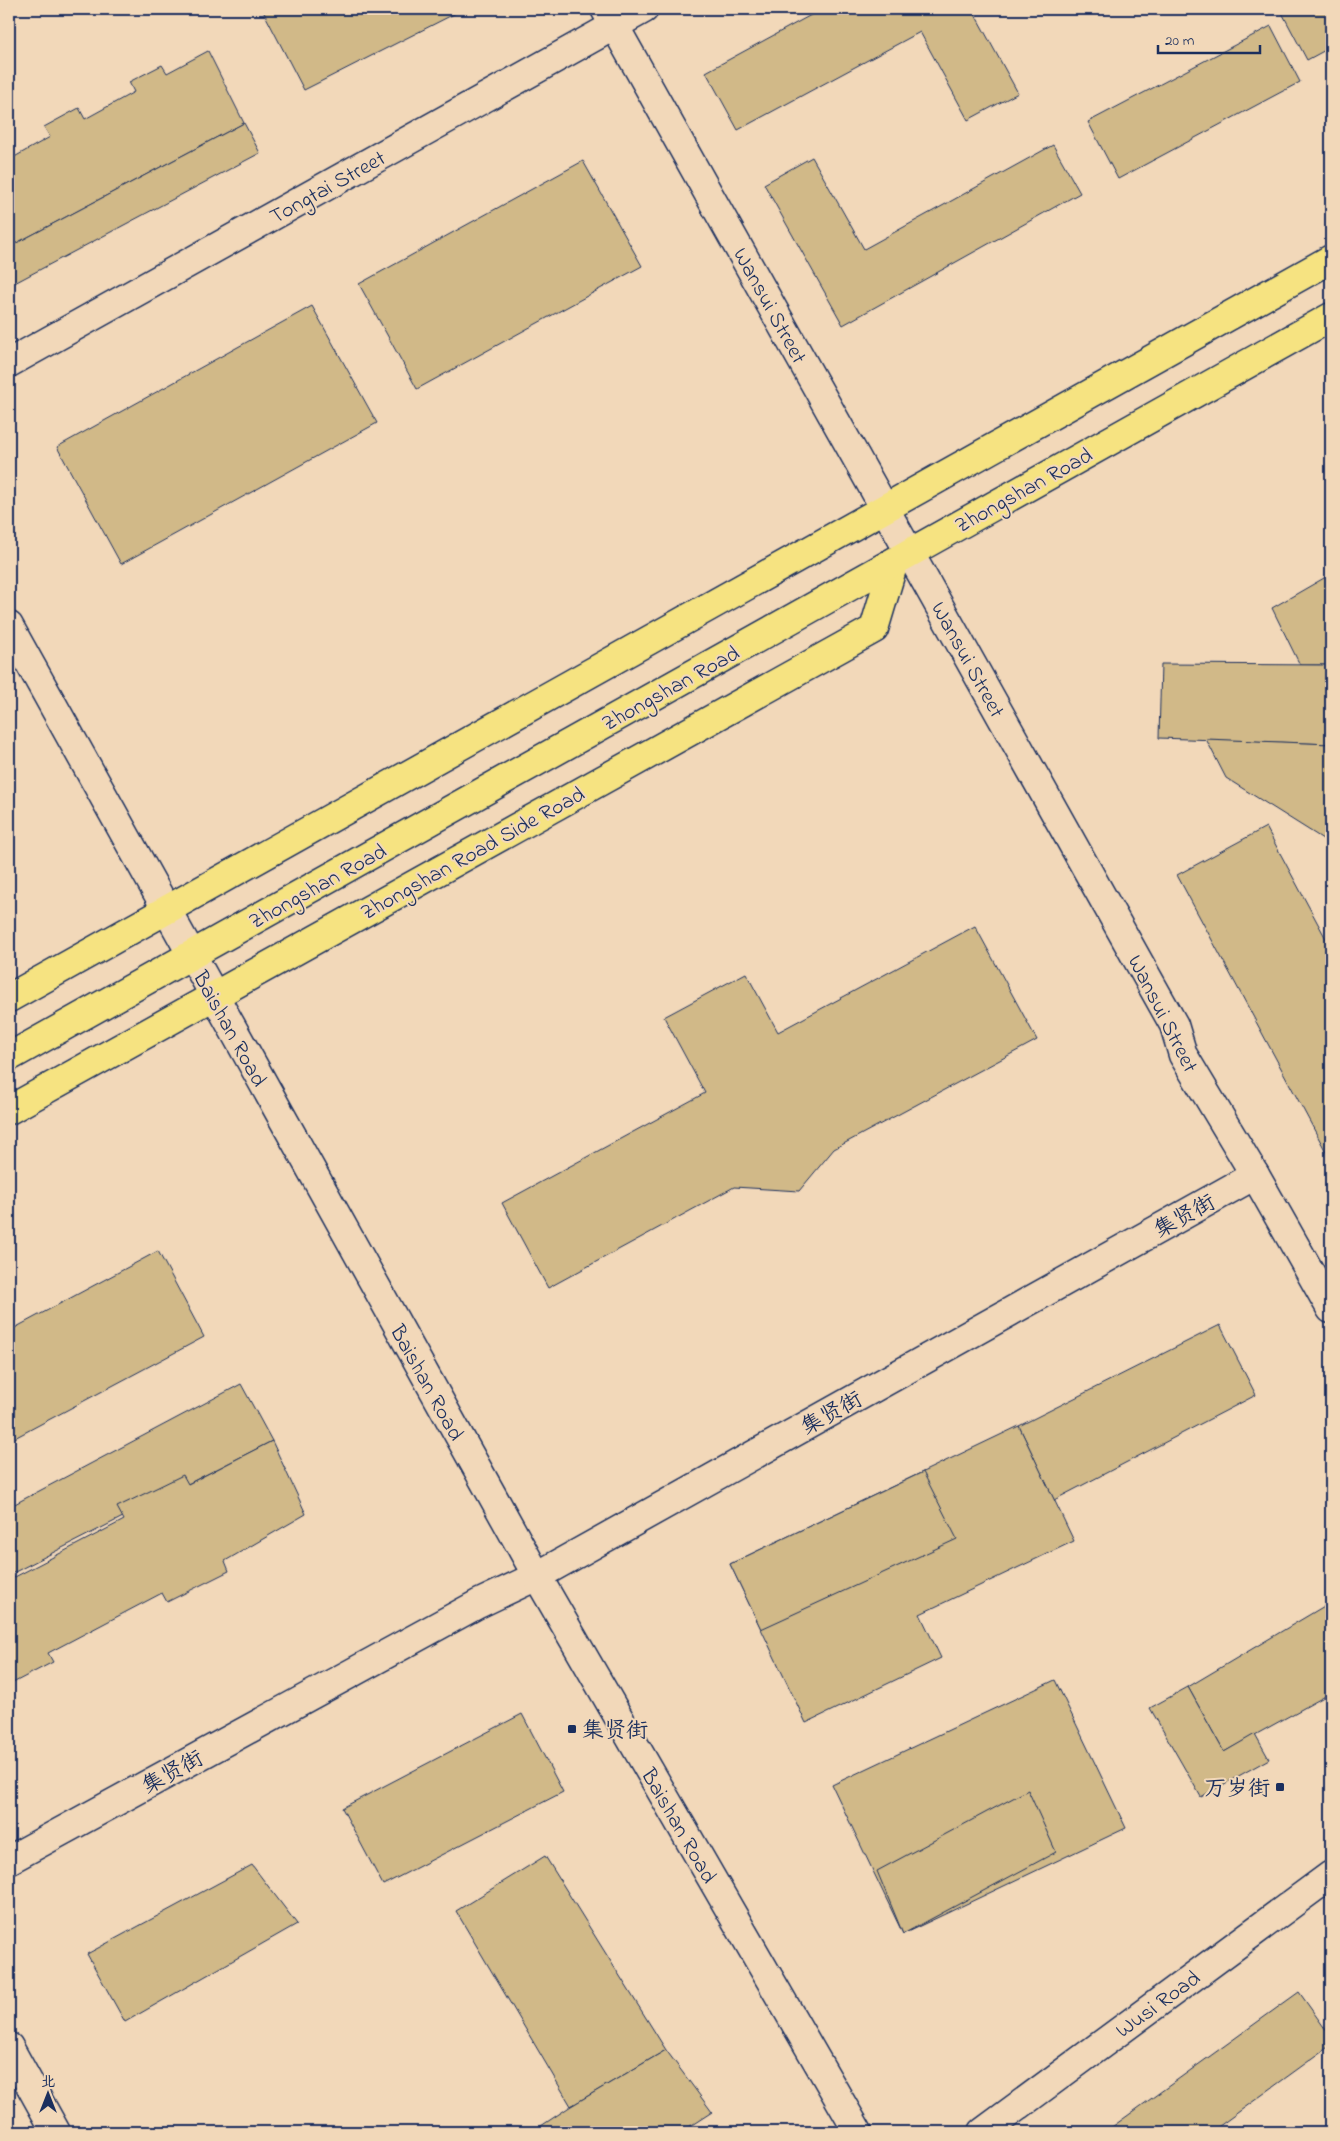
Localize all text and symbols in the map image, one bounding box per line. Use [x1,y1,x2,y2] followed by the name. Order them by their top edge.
[1158,22,1260,54] scale bar
[1165,30,1195,52] text: 20 m
[265,143,393,235] street label: Tongtai Street
[723,243,814,371] street label: Wansui Street
[950,441,1100,544] street label: Zhongshan Road
[921,597,1012,725] street label: Wansui Street
[597,639,747,742] street label: Zhongshan Road
[355,780,592,931] street label: Zhongshan Road Side Road
[244,837,394,940] street label: Zhongshan Road
[1118,950,1205,1079] street label: Wansui Street
[183,965,273,1093] street label: Baishan Road
[1149,1188,1222,1248] street label: 集贤街
[380,1319,470,1447] street label: Baishan Road
[796,1385,869,1445] street label: 集贤街
[582,1716,648,1748] place label: 集贤街
[566,1723,578,1735] marker: 集贤街
[137,1744,210,1804] street label: 集贤街
[631,1762,723,1890] street label: Baishan Road
[1204,1774,1270,1806] place label: 万岁街
[1274,1781,1286,1793] marker: 万岁街
[1110,1964,1208,2047] street label: Wusi Road
[22,2068,72,2118] north arrow
[41,2072,55,2093] text: 北

